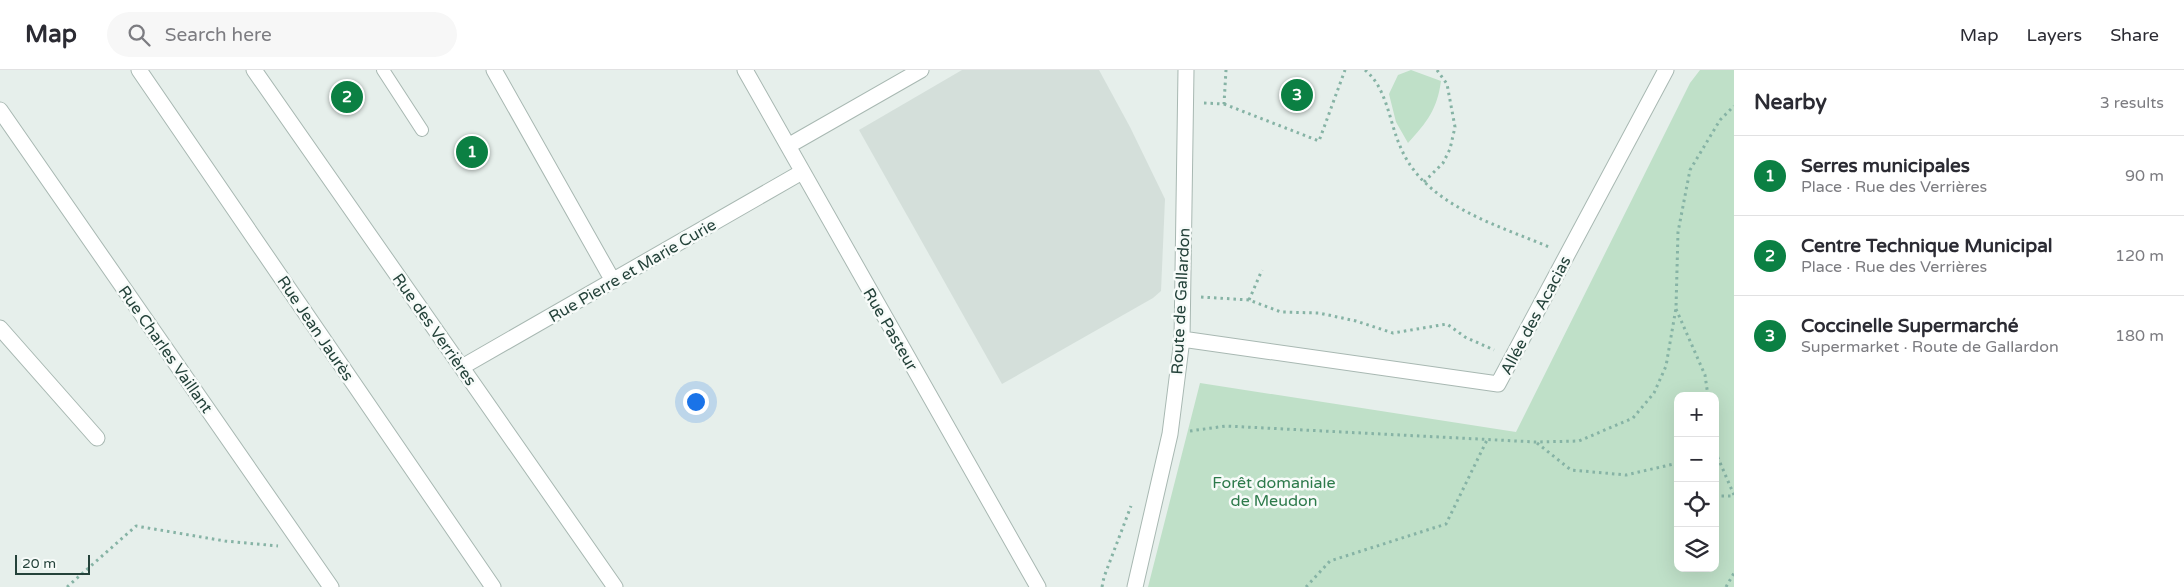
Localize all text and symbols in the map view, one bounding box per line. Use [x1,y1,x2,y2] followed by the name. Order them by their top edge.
[107,12,457,57] search box
[25,20,77,49] text: Map
[125,21,153,49] icon: search
[165,24,272,46] text: Search here
[1960,24,1999,46] text: Map
[2027,24,2082,46] text: Layers
[2110,24,2159,46] text: Share
[1281,76,1313,114] pin: 3
[331,78,363,116] pin: 2
[1754,90,1827,115] text: Nearby
[2100,93,2164,113] text: 3 results
[456,133,488,171] pin: 1
[1801,155,1970,177] text: Serres municipales
[1765,166,1775,186] text: 1
[2125,166,2164,186] text: 90 m
[1801,177,1987,197] text: Place · Rue des Verrières
[545,215,720,327] street label: Rue Pierre et Marie Curie
[1167,227,1195,375] street label: Route de Gallardon
[1801,235,2053,257] text: Centre Technique Municipal
[1765,246,1775,266] text: 2
[2115,246,2164,266] text: 120 m
[1496,253,1576,378] street label: Allée des Acacias
[1801,257,1987,277] text: Place · Rue des Verrières
[388,270,480,390] street label: Rue des Verrières
[273,272,358,385] street label: Rue Jean Jaurès
[114,282,217,417] street label: Rue Charles Vaillant
[858,285,922,375] street label: Rue Pasteur
[1801,315,2019,337] text: Coccinelle Supermarché
[1765,326,1775,346] text: 3
[2115,326,2164,346] text: 180 m
[1801,337,2059,357] text: Supermarket · Route de Gallardon
[683,389,709,415] your location
[1674,392,1719,572] map controls
[1674,392,1719,437] button: +
[1674,437,1719,482] button: −
[1212,473,1336,511] park label: Forêt domaniale de Meudon
[1674,482,1719,527] button: locate
[1674,527,1719,572] button: layers
[15,552,90,575] scale bar
[22,555,56,572] text: 20 m

